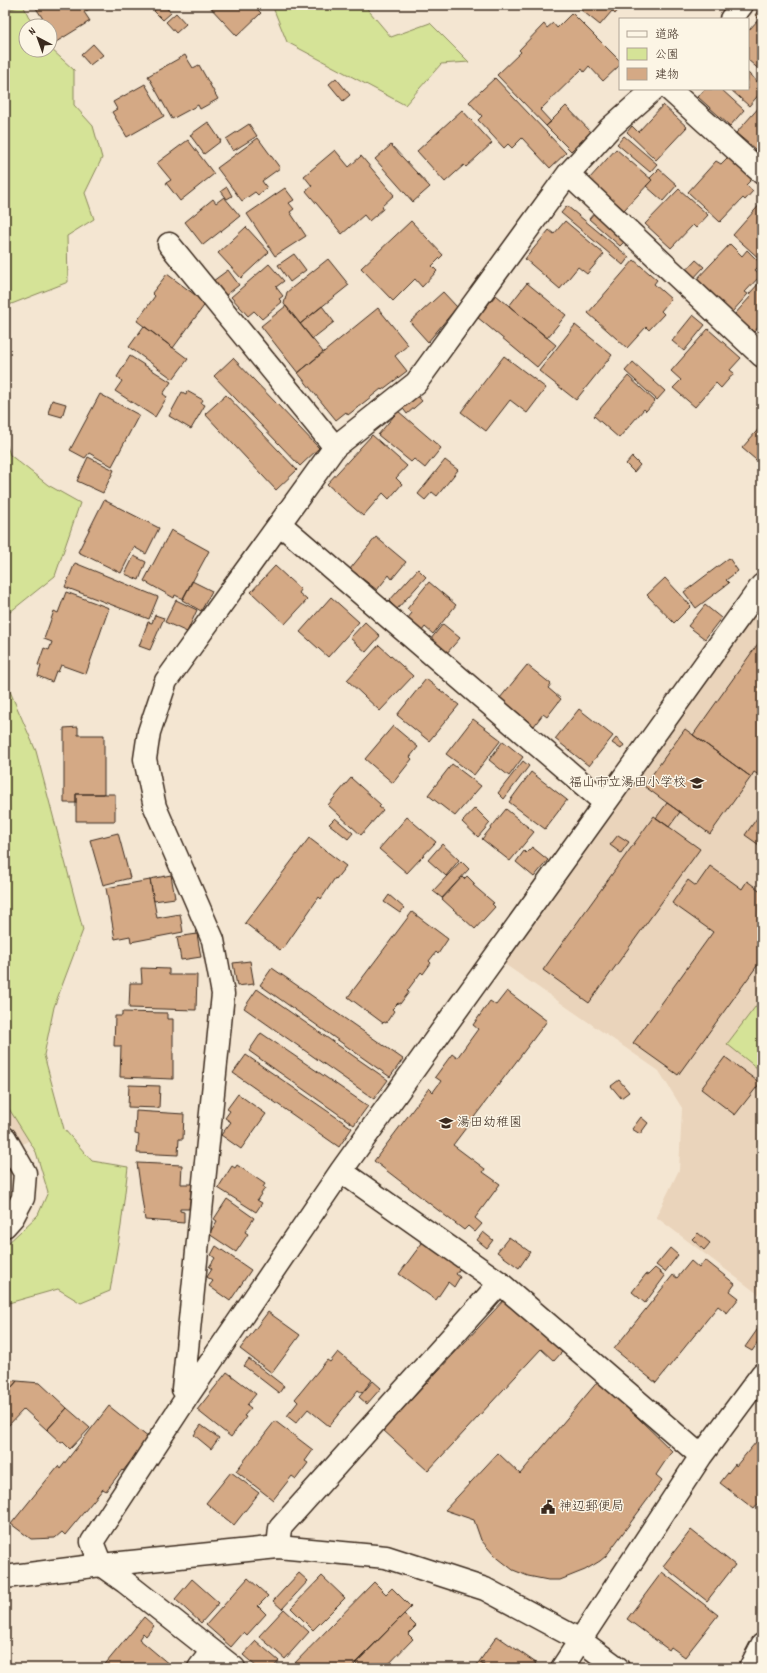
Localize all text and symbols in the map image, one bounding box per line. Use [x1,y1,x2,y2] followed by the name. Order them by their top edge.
[18,18,58,58] north arrow
[619,18,749,90] legend
[25,24,40,40] text: N
[655,27,679,44] text: 道路
[655,47,679,64] text: 公園
[655,67,679,84] text: 建物
[569,774,686,793] place label: 福山市立湯田小学校
[689,775,705,791] school or university icon: 福山市立湯田小学校
[457,1114,522,1133] place label: 湯田幼稚園
[438,1115,454,1131] school or university icon: 湯田幼稚園
[559,1498,624,1517] place label: 神辺郵便局
[540,1499,556,1515] public building icon: 神辺郵便局

